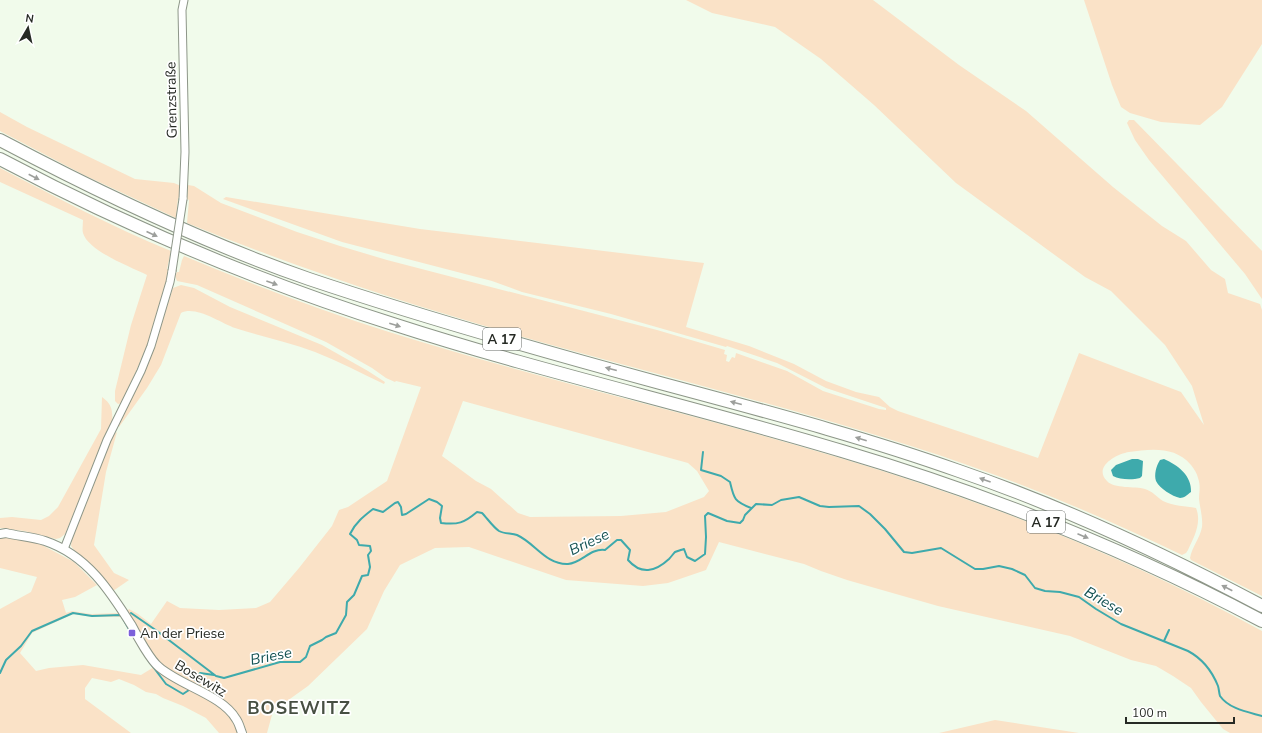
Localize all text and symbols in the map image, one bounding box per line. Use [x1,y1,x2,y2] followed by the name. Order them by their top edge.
[8,8,48,48] north arrow
[24,11,35,27] text: N
[161,61,182,139] street label: Grenzstraße
[29,174,40,181] one-way arrow
[146,231,158,237] one-way arrow
[267,280,279,286] one-way arrow
[389,322,401,328] one-way arrow
[483,328,521,350] road number: A 17
[605,366,617,372] one-way arrow
[730,400,742,406] one-way arrow
[855,436,867,442] one-way arrow
[978,476,990,482] one-way arrow
[1027,511,1065,533] road number: A 17
[566,524,612,560] water label: Briese
[1077,533,1088,539] one-way arrow
[1081,582,1127,620] water label: Briese
[1222,585,1233,591] one-way arrow
[140,624,225,643] place label: An der Priese
[127,628,137,638] marker: An der Priese
[248,642,294,670] water label: Briese
[171,655,231,702] street label: Bosewitz
[247,696,351,720] district label: BOSEWITZ
[1126,699,1234,725] scale bar
[1132,705,1167,721] text: 100 m

